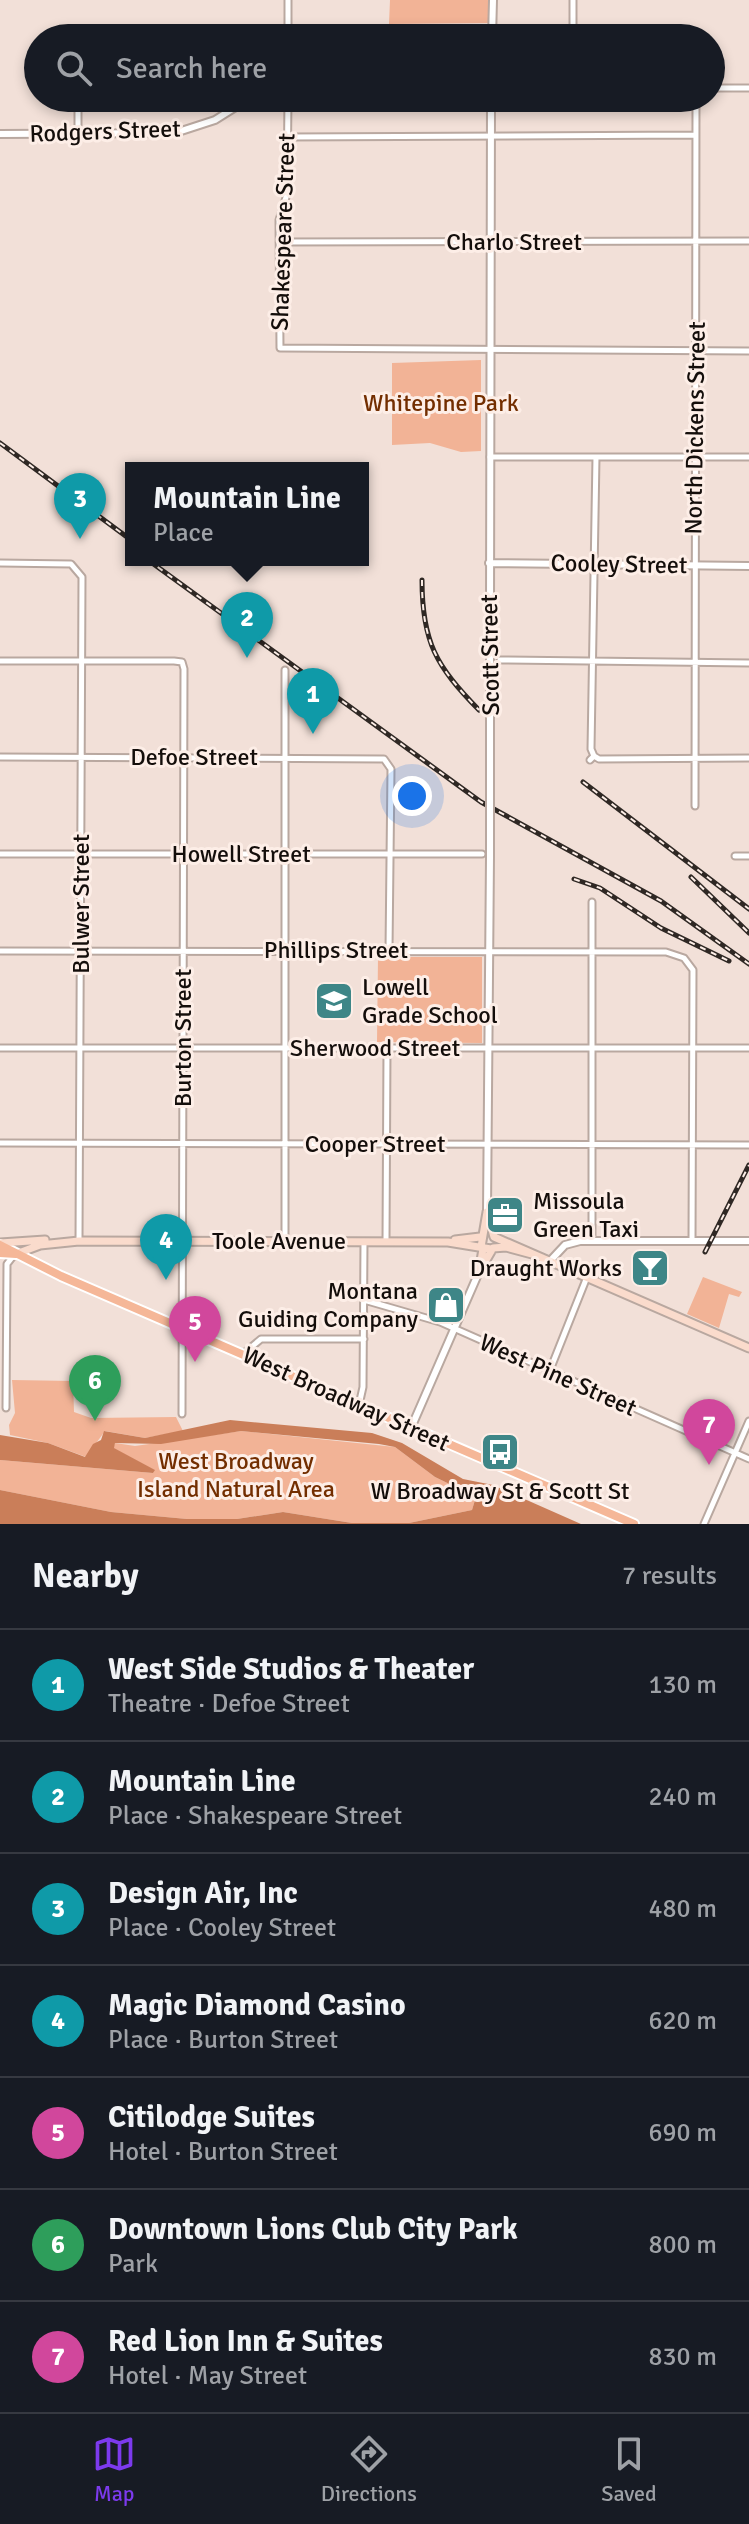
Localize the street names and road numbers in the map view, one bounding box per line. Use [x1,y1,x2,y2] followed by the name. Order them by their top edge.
[29,113,181,149] street label: Rodgers Street
[265,133,301,331] street label: Shakespeare Street
[446,227,582,257] street label: Charlo Street
[678,321,712,535] street label: North Dickens Street
[550,548,688,580] street label: Cooley Street
[474,594,506,716] street label: Scott Street
[130,742,258,772] street label: Defoe Street
[66,834,96,974] street label: Bulwer Street
[171,839,311,869] street label: Howell Street
[264,935,408,965] street label: Phillips Street
[168,969,198,1107] street label: Burton Street
[290,1033,460,1063] street label: Sherwood Street
[305,1129,445,1159] street label: Cooper Street
[212,1226,346,1256] street label: Toole Avenue
[475,1327,641,1423] street label: West Pine Street
[238,1340,454,1458] street label: West Broadway Street

